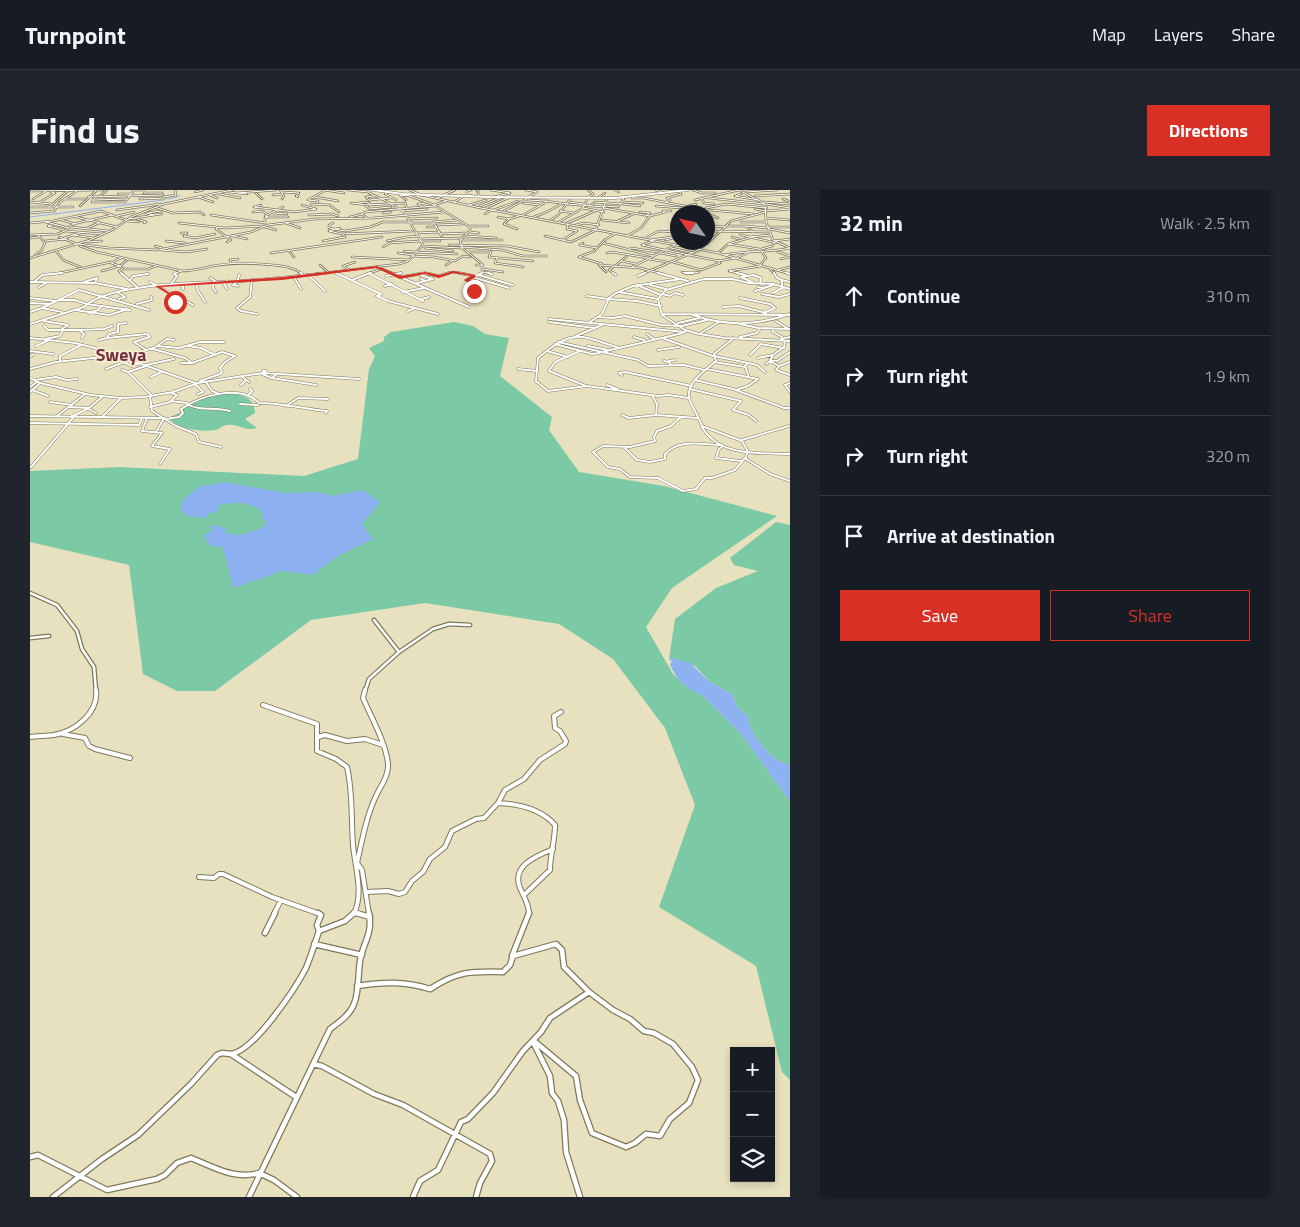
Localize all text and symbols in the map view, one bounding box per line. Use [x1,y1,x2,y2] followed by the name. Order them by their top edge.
[25,17,126,53] text: Turnpoint
[1092,21,1126,48] text: Map
[1154,21,1203,48] text: Layers
[1231,21,1275,48] text: Share
[30,103,140,157] text: Find us
[1147,105,1270,156] button: Directions
[670,205,715,250] north arrow
[840,207,903,239] text: 32 min
[1160,211,1250,235] text: Walk · 2.5 km
[463,280,486,303] route end
[887,281,960,310] text: Continue
[840,282,868,310] icon: ahead
[1206,284,1250,308] text: 310 m
[164,291,187,314] route start
[96,341,146,368] district label: Sweya
[887,361,968,390] text: Turn right
[840,362,868,390] icon: right
[1204,364,1250,388] text: 1.9 km
[887,441,968,470] text: Turn right
[840,442,868,470] icon: right
[1206,444,1250,468] text: 320 m
[887,521,1055,550] text: Arrive at destination
[840,522,868,550] icon: arrive
[840,590,1040,641] button: Save
[1050,590,1250,641] button: Share
[730,1047,775,1182] map controls
[730,1047,775,1092] button: +
[730,1092,775,1137] button: −
[730,1137,775,1182] button: layers

